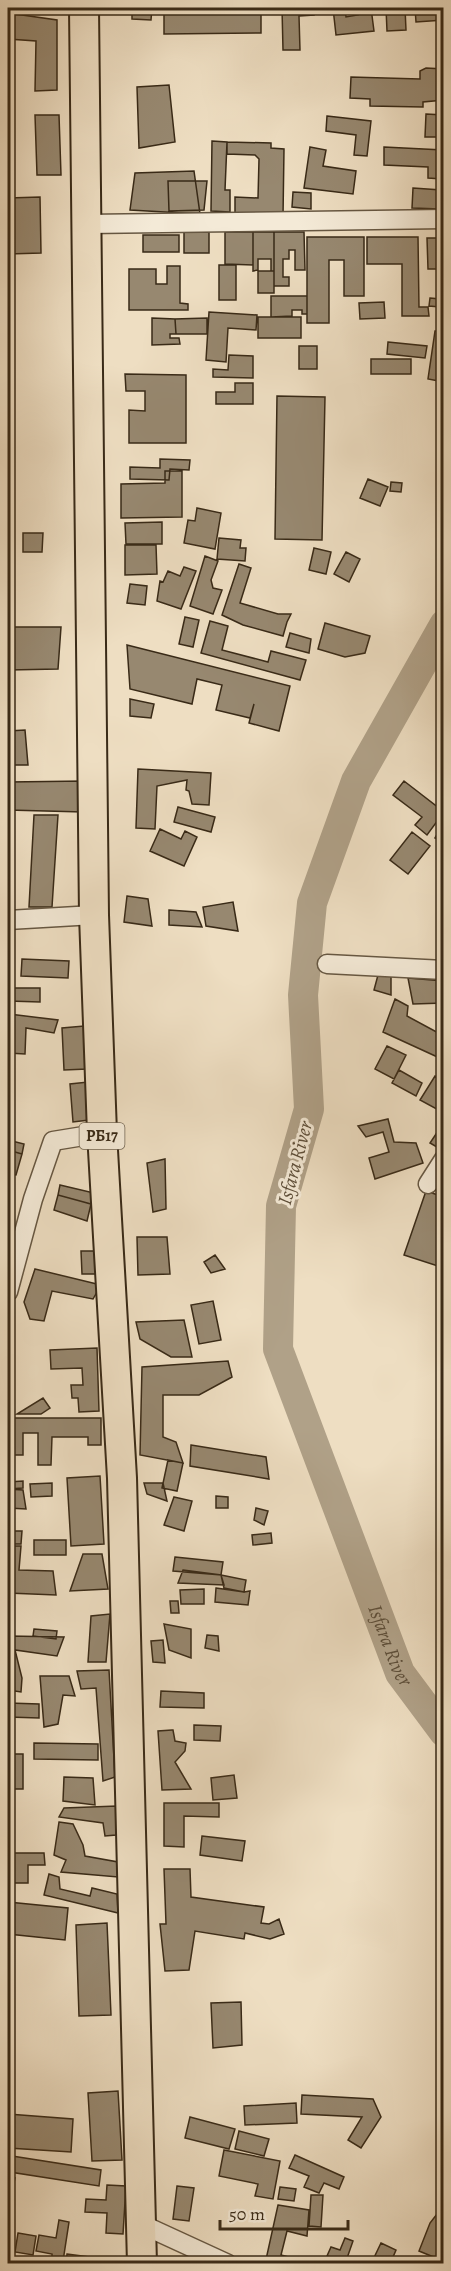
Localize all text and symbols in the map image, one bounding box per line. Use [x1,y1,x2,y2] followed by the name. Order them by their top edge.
[271,1117,319,1208] water label: Isfara River
[80,1123,124,1149] road number: РБ17
[362,1600,419,1693] water label: Isfara River
[220,2193,348,2231] scale bar
[229,2202,265,2226] text: 50 m

